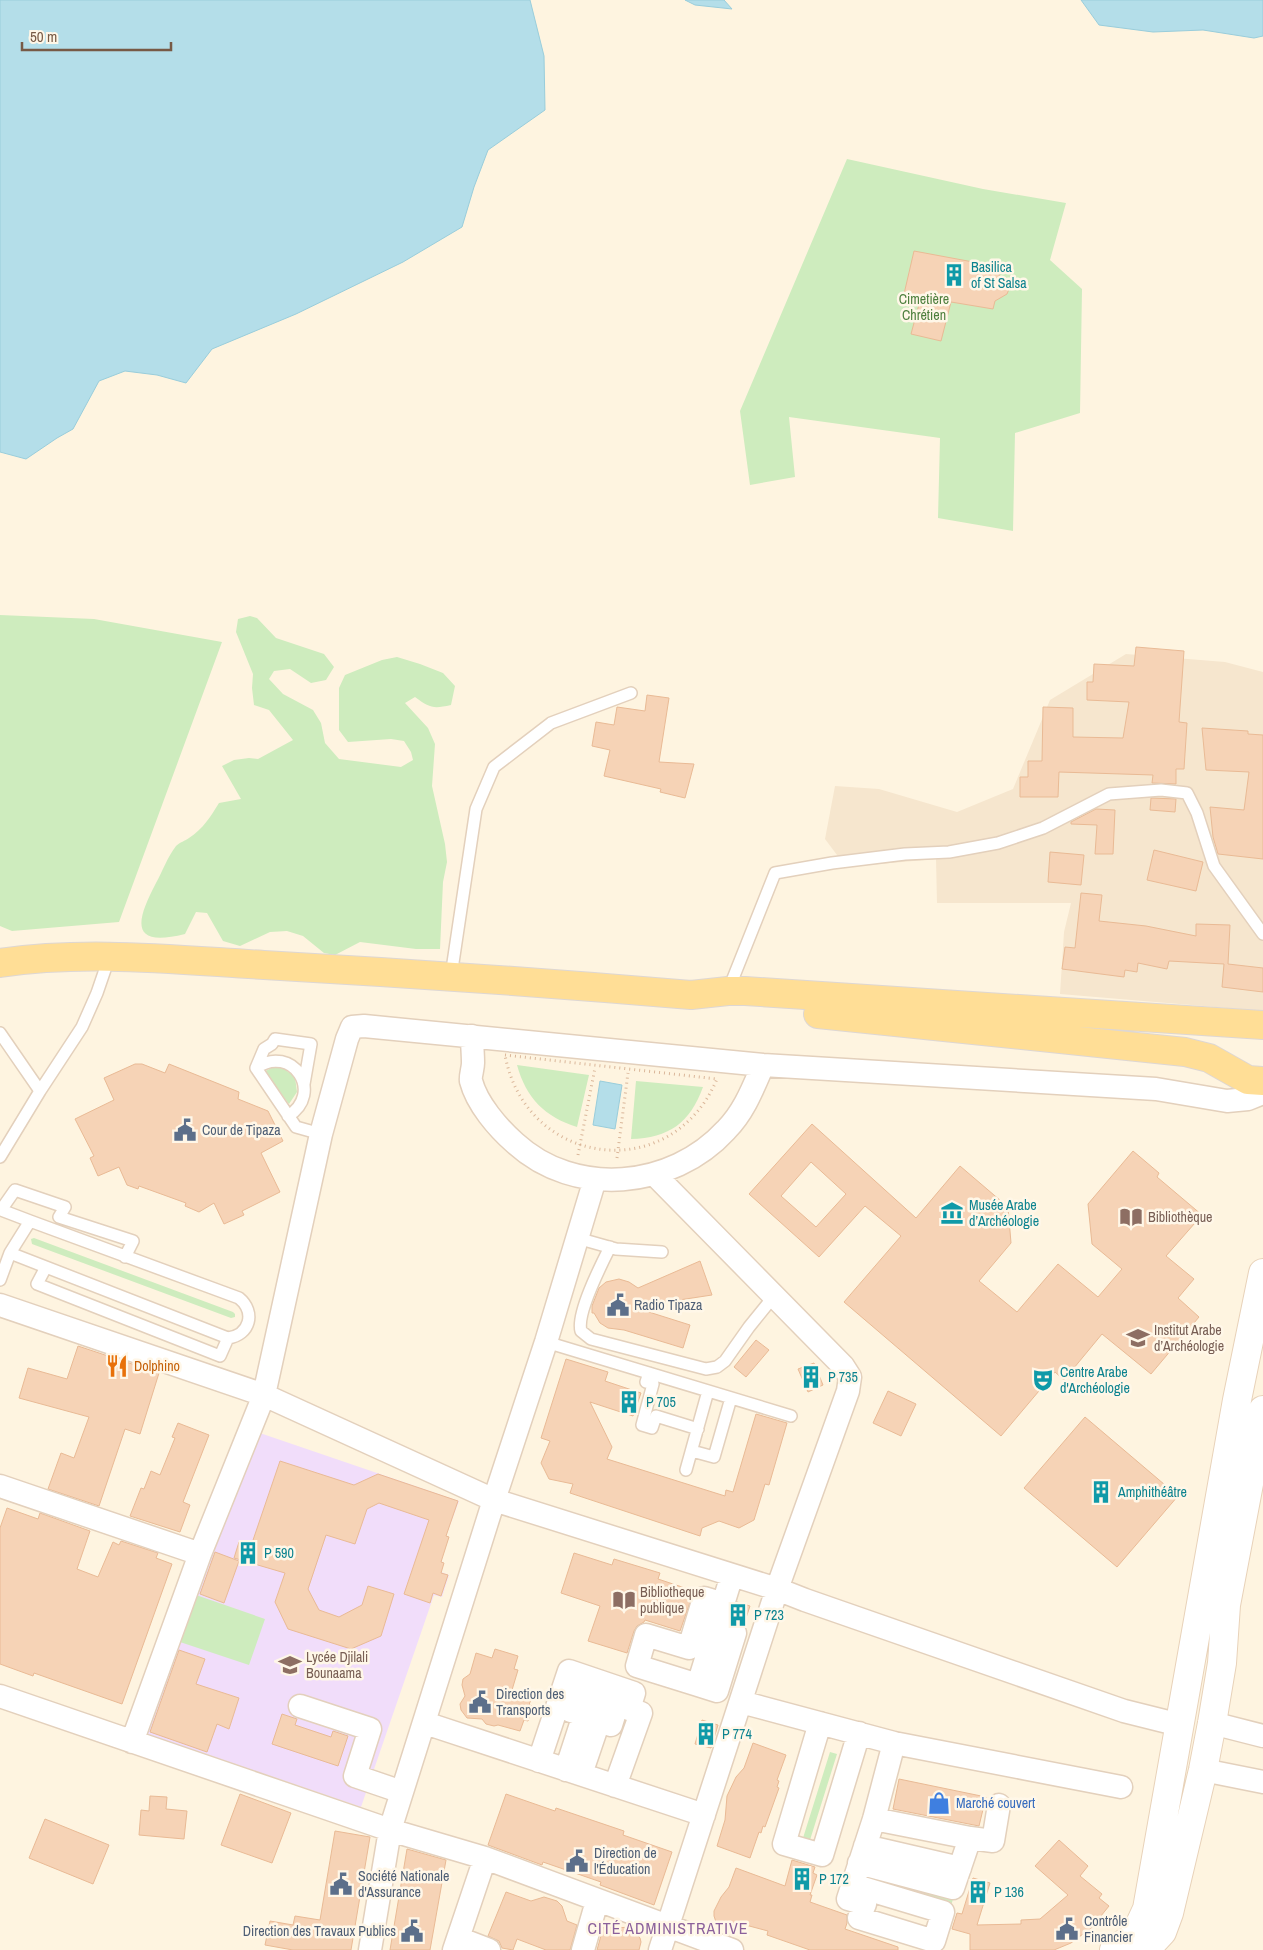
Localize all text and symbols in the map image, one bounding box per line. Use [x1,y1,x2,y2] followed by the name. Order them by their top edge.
[22,20,171,52] scale bar
[30,26,57,47] text: 50 m
[971,258,1027,292] place label: Basilica of St Salsa
[941,262,967,288] building icon: Basilica of St Salsa
[899,290,949,324] park label: Cimetière Chrétien
[172,1117,198,1143] public building icon: Cour de Tipaza
[202,1121,281,1139] place label: Cour de Tipaza
[969,1196,1039,1230] place label: Musée Arabe d’Archéologie
[939,1200,965,1226] museum icon: Musée Arabe d’Archéologie
[1118,1204,1144,1230] library icon: Bibliothèque
[1148,1208,1212,1226] place label: Bibliothèque
[605,1292,631,1318] public building icon: Radio Tipaza
[634,1296,703,1314] place label: Radio Tipaza
[1154,1321,1224,1355] place label: Institut Arabe d’Archéologie
[1125,1325,1151,1351] school or university icon: Institut Arabe d’Archéologie
[104,1353,130,1379] restaurant icon: Dolphino
[134,1357,180,1375] place label: Dolphino
[1060,1363,1130,1397] place label: Centre Arabe d'Archéologie
[798,1364,824,1390] building icon: P 735
[1030,1367,1056,1393] theatre icon: Centre Arabe d'Archéologie
[828,1368,858,1386] place label: P 735
[616,1389,642,1415] building icon: P 705
[646,1393,676,1411] place label: P 705
[1088,1479,1114,1505] building icon: Amphithéâtre
[1117,1483,1187,1501] place label: Amphithéâtre
[235,1540,261,1566] building icon: P 590
[264,1544,294,1562] place label: P 590
[640,1583,704,1617] place label: Bibliotheque publique
[611,1587,637,1613] library icon: Bibliotheque publique
[725,1602,751,1628] building icon: P 723
[754,1606,784,1624] place label: P 723
[306,1648,368,1682] place label: Lycée Djilali Bounaama
[277,1652,303,1678] school or university icon: Lycée Djilali Bounaama
[496,1685,565,1719] place label: Direction des Transports
[467,1689,493,1715] public building icon: Direction des Transports
[693,1721,719,1747] building icon: P 774
[722,1725,752,1743] place label: P 774
[926,1790,952,1816] shop icon: Marché couvert
[956,1794,1035,1812] place label: Marché couvert
[594,1844,657,1878] place label: Direction de l'Éducation
[564,1848,590,1874] public building icon: Direction de l'Éducation
[789,1866,815,1892] building icon: P 172
[358,1867,449,1901] place label: Société Nationale d'Assurance
[819,1870,849,1888] place label: P 172
[328,1871,354,1897] public building icon: Société Nationale d'Assurance
[965,1879,991,1905] building icon: P 136
[994,1883,1024,1901] place label: P 136
[1084,1912,1133,1946] place label: Contrôle Financier
[1054,1916,1080,1942] public building icon: Contrôle Financier
[588,1917,748,1939] district label: CITÉ ADMINISTRATIVE
[399,1918,425,1944] public building icon: Direction des Travaux Publics
[243,1922,396,1940] place label: Direction des Travaux Publics

